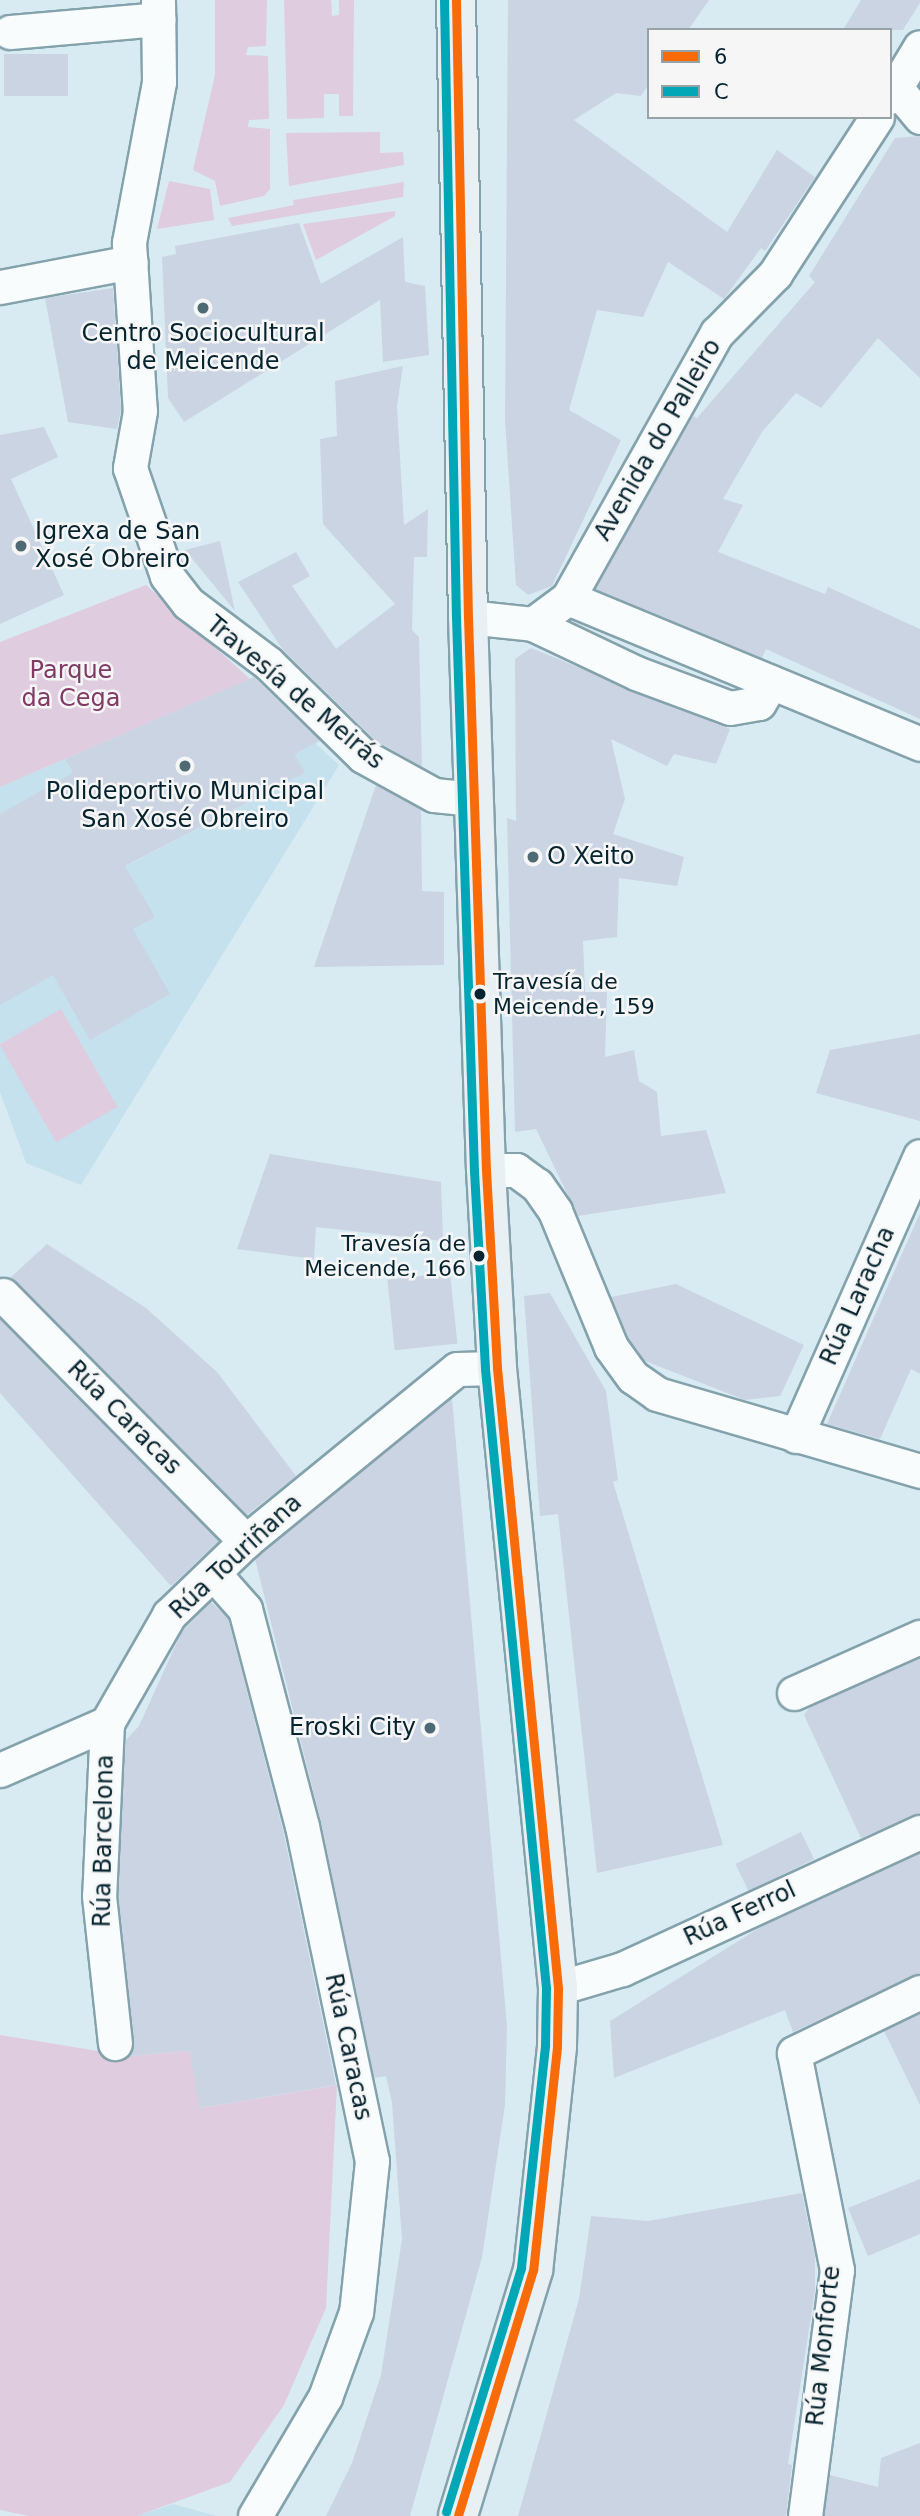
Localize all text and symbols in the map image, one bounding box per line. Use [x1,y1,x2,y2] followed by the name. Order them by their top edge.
[647,28,892,119] legend
[714,45,727,69] text: 6
[714,80,729,104] text: C
[195,300,211,316] marker: Centro Sociocultural de Meicende
[81,320,325,376] place label: Centro Sociocultural de Meicende
[589,334,727,546] street label: Avenida do Palleiro
[35,518,200,574] place label: Igrexa de San Xosé Obreiro
[13,538,29,554] marker: Igrexa de San Xosé Obreiro
[200,610,390,776] street label: Travesía de Meirás
[21,657,121,713] park label: Parque da Cega
[177,758,193,774] marker: Polideportivo Municipal San Xosé Obreiro
[46,778,324,834] place label: Polideportivo Municipal San Xosé Obreiro
[547,843,634,871] place label: O Xeito
[525,849,541,865] marker: O Xeito
[493,968,655,1020] place label: Travesía de Meicende, 159
[473,987,487,1001] marker: Travesía de Meicende, 159
[815,1222,901,1370] street label: Rúa Laracha
[304,1230,466,1282] place label: Travesía de Meicende, 166
[472,1249,486,1263] marker: Travesía de Meicende, 166
[61,1355,187,1481] street label: Rúa Caracas
[164,1489,308,1625] street label: Rúa Touriñana
[289,1714,416,1742] place label: Eroski City
[422,1720,438,1736] marker: Eroski City
[88,1754,120,1928] street label: Rúa Barcelona
[679,1875,801,1953] street label: Rúa Ferrol
[318,1971,378,2123] street label: Rúa Caracas
[801,2264,847,2428] street label: Rúa Monforte

